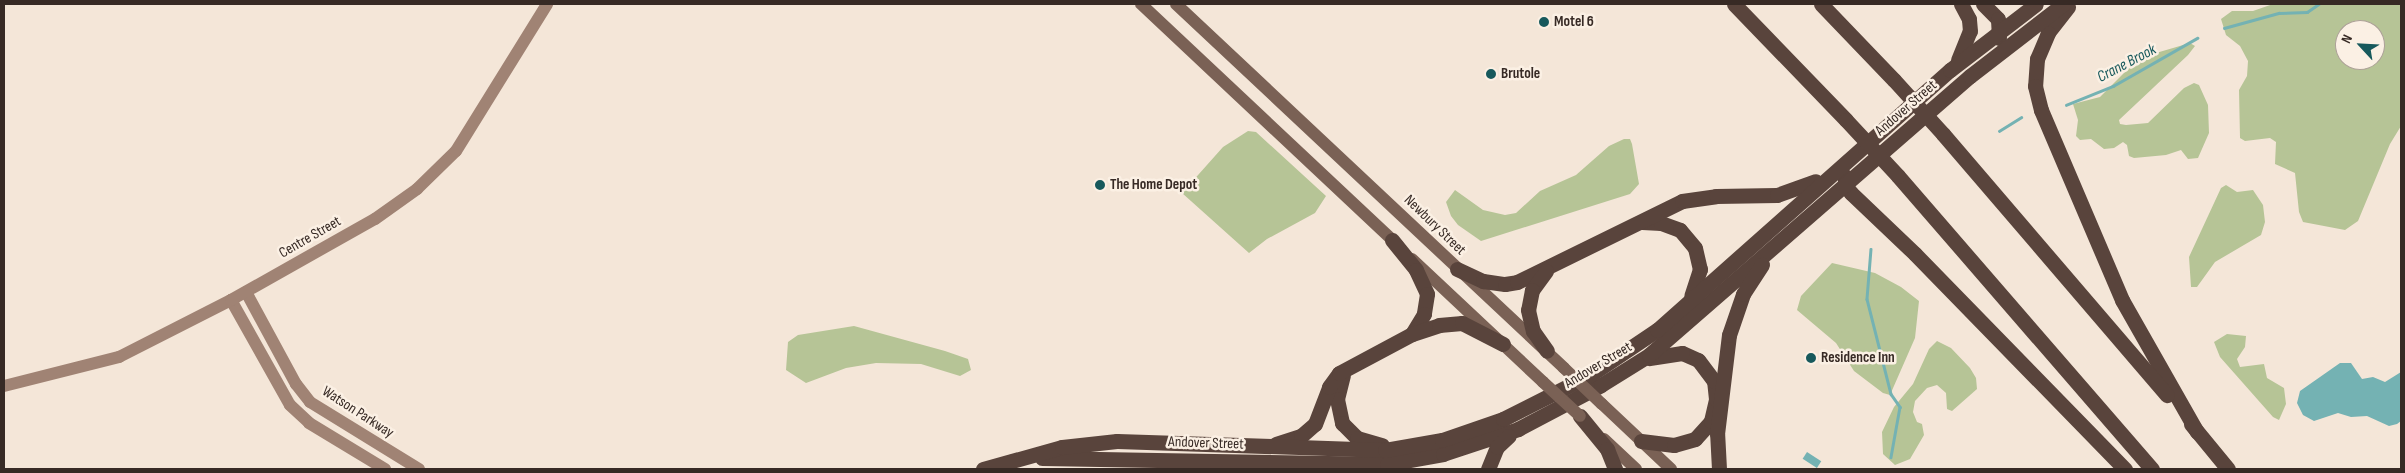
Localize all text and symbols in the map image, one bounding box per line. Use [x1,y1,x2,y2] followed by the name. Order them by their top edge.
[1554,13,1594,31] place label: Motel 6
[1538,16,1550,28] marker: Motel 6
[2335,20,2385,70] north arrow
[2338,32,2356,46] text: N
[2094,41,2160,87] water label: Crane Brook
[1501,65,1540,83] place label: Brutole
[1485,68,1497,80] marker: Brutole
[1872,76,1940,140] street label: Andover Street
[1110,176,1197,194] place label: The Home Depot
[1094,179,1106,191] marker: The Home Depot
[1400,191,1470,259] street label: Newbury Street
[276,212,344,262] street label: Centre Street
[1561,338,1635,392] street label: Andover Street
[1821,349,1895,367] place label: Residence Inn
[1805,352,1817,364] marker: Residence Inn
[319,382,397,442] street label: Watson Parkway
[1168,433,1244,453] street label: Andover Street

